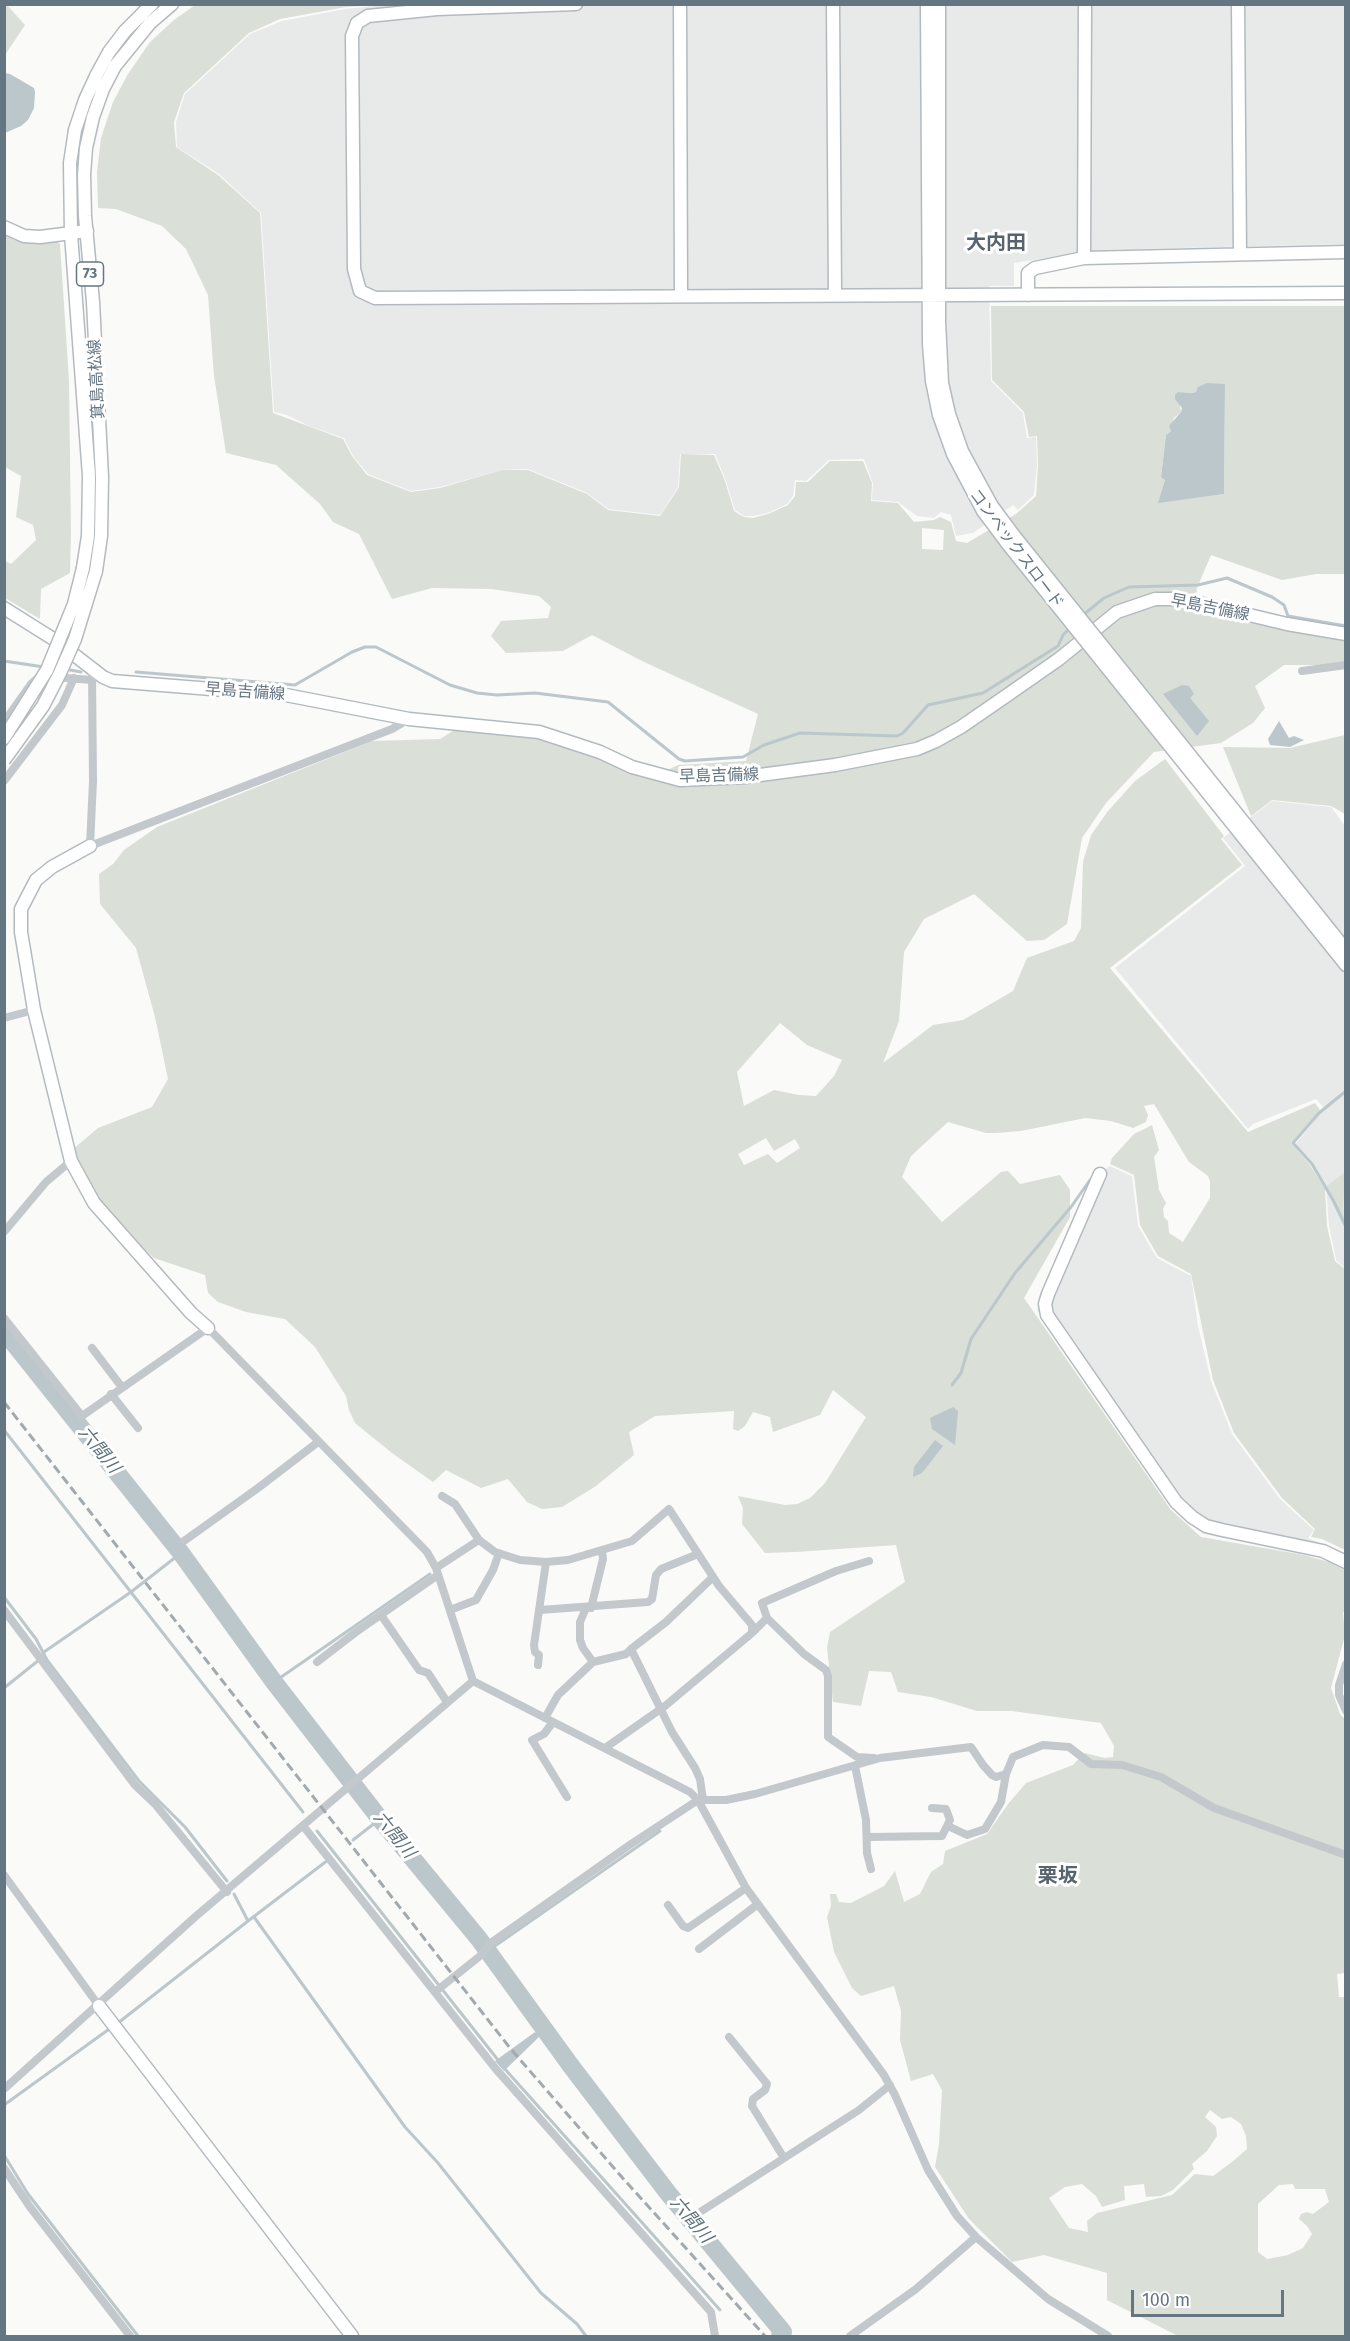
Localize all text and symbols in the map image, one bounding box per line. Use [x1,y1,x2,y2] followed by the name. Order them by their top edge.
[966,231,1026,255] district label: 大内田
[76,262,104,286] road number: 73
[85,339,109,419] street label: 箕島高松線
[965,486,1067,612] street label: コンベックスロード
[1169,591,1251,625] street label: 早島吉備線
[204,680,286,704] street label: 早島吉備線
[679,765,759,787] street label: 早島吉備線
[74,1422,124,1478] water label: 六間川
[369,1807,419,1863] water label: 六間川
[1038,1864,1078,1888] district label: 栗坂
[665,2192,717,2248] water label: 六間川
[1134,2278,1287,2316] scale bar
[1142,2289,1190,2311] text: 100 m

